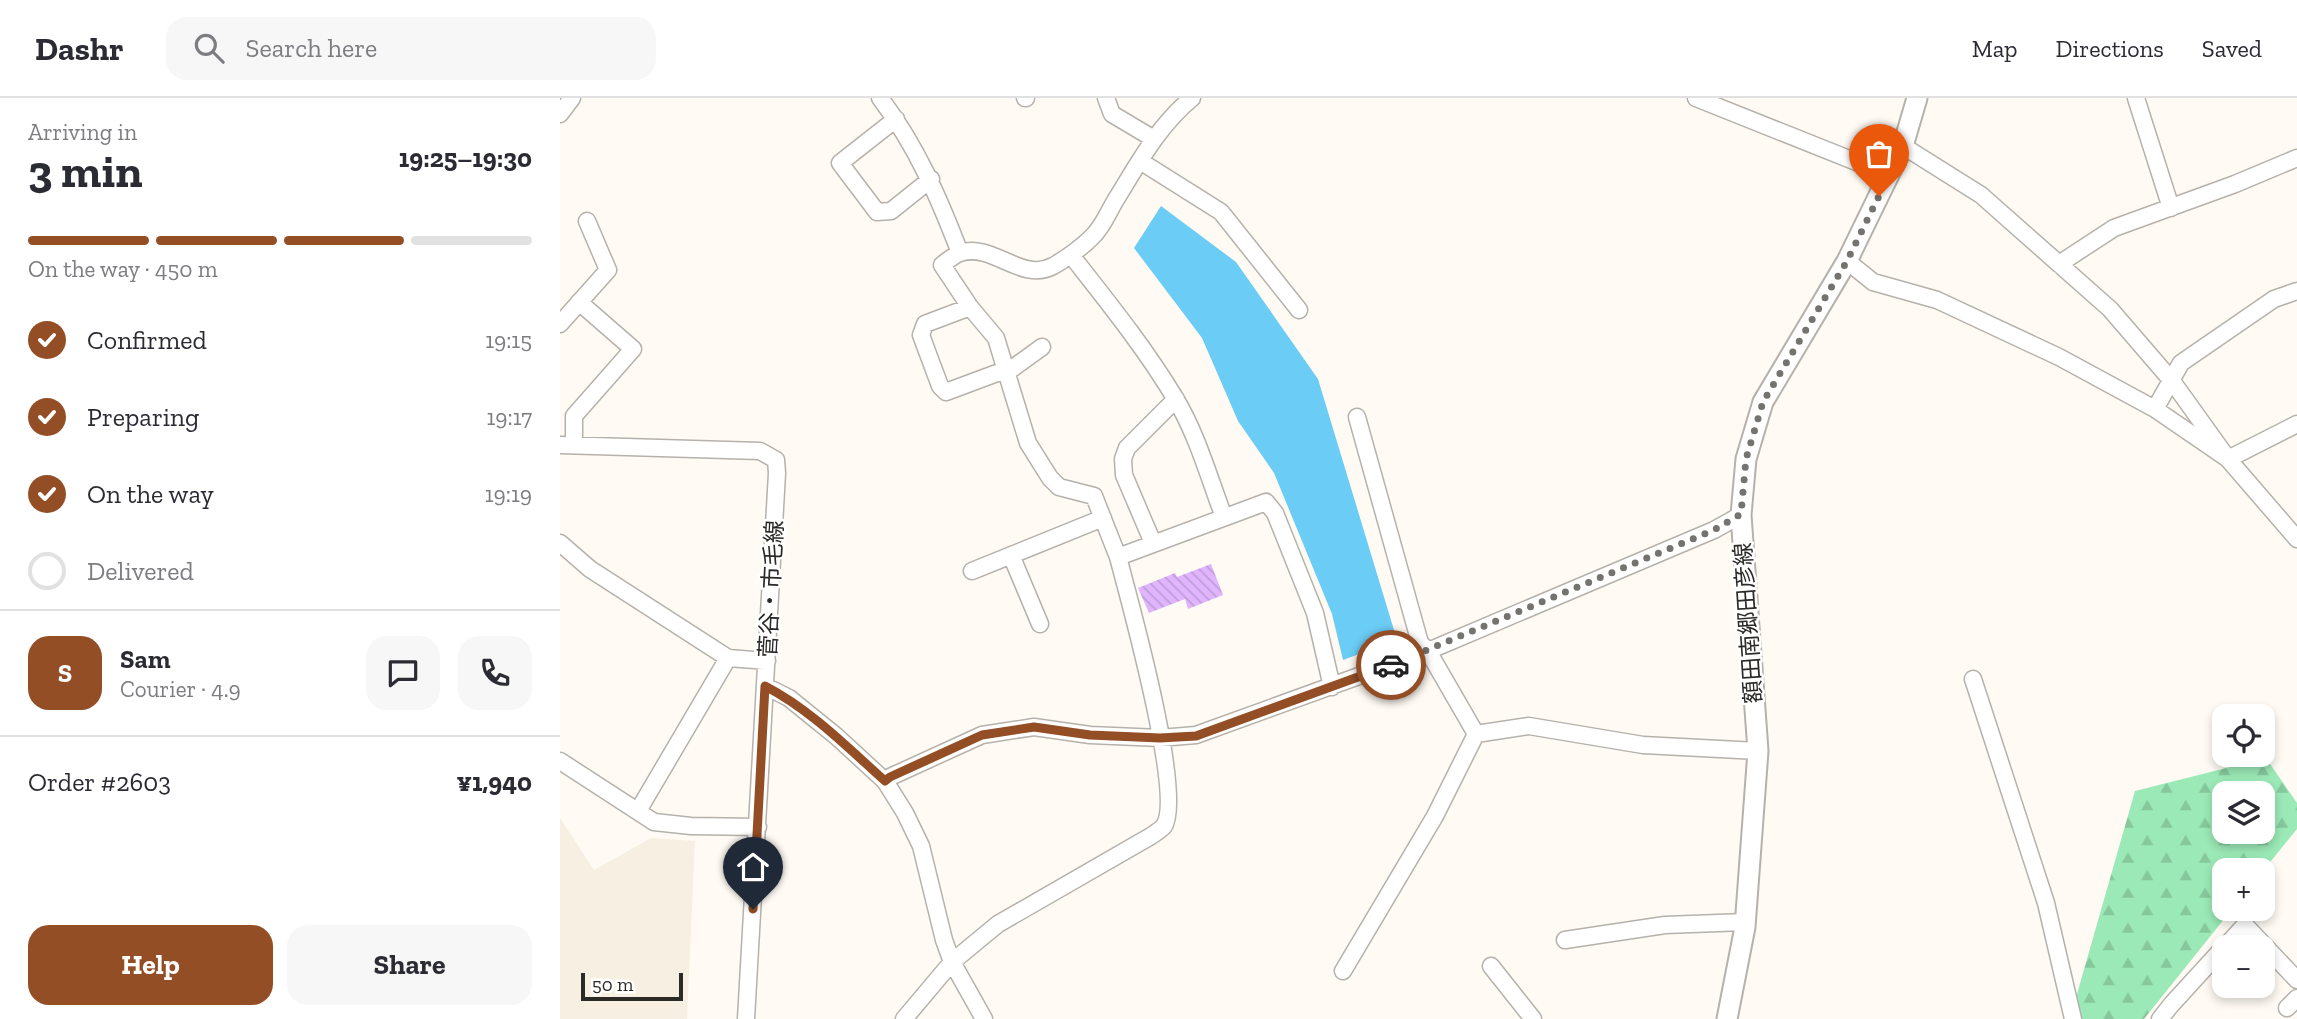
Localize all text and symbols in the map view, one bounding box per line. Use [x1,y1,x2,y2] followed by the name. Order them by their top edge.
[166,17,656,80] search box
[35,29,124,68] text: Dashr
[190,29,228,67] icon: search
[246,32,377,64] text: Search here
[1972,34,2018,63] text: Map
[2056,34,2164,63] text: Directions
[2202,34,2262,63] text: Saved
[28,118,137,146] text: Arriving in
[1849,124,1909,196] pin
[1860,135,1898,173] icon: bag
[399,142,532,174] text: 19:25–19:30
[28,144,142,199] text: 3 min
[28,255,218,283] text: On the way · 450 m
[28,321,66,359] icon: check
[87,324,207,356] text: Confirmed
[485,326,532,354] text: 19:15
[28,398,66,436] icon: check
[87,401,199,433] text: Preparing
[486,403,532,431] text: 19:17
[28,475,66,513] icon: check
[87,478,214,510] text: On the way
[485,480,532,508] text: 19:19
[753,519,789,659] street label: 菅谷・市毛線
[1728,542,1768,704] street label: 額田南郷田彦線
[87,555,194,587] text: Delivered
[1356,630,1426,700] courier
[366,636,440,710] button: chat
[458,636,532,710] button: phone
[120,643,170,675] text: Sam
[1372,646,1410,684] icon: car
[58,657,72,689] text: S
[120,675,241,703] text: Courier · 4.9
[2212,704,2275,998] map controls
[2212,704,2275,767] button: locate
[28,766,171,798] text: Order #2603
[457,766,532,798] text: ¥1,940
[2212,781,2275,844] button: layers
[723,837,783,909] pin
[734,848,772,886] icon: home
[2212,858,2275,921] button: +
[28,925,273,1005] button: Help
[287,925,532,1005] button: Share
[2212,935,2275,998] button: −
[581,970,682,1002] scale bar
[592,973,633,996] text: 50 m

